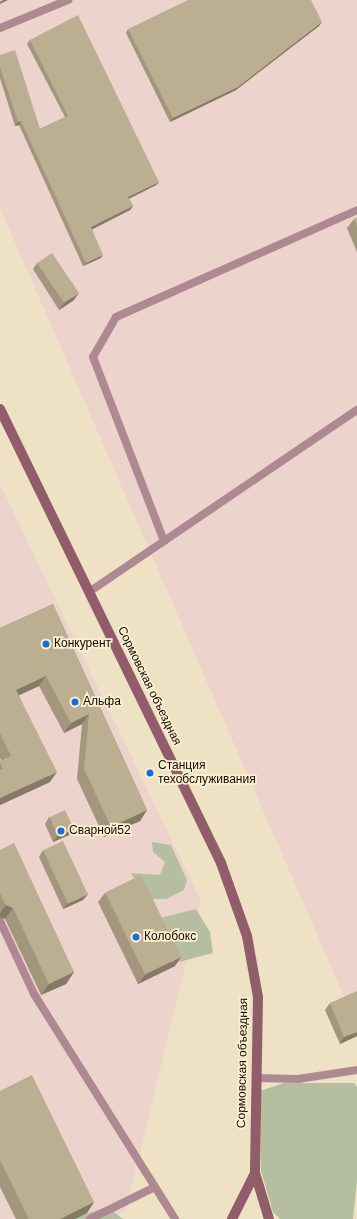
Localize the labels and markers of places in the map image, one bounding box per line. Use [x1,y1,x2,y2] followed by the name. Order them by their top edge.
[54,637,111,651] place label: Конкурент
[41,639,51,649] marker: Конкурент
[83,695,121,709] place label: Альфа
[70,697,80,707] marker: Альфа
[158,759,256,787] place label: Станция техобслуживания
[145,768,155,778] marker: Станция техобслуживания
[69,824,131,838] place label: Сварной52
[56,826,66,836] marker: Сварной52
[144,930,196,944] place label: Колобокс
[131,932,141,942] marker: Колобокс

